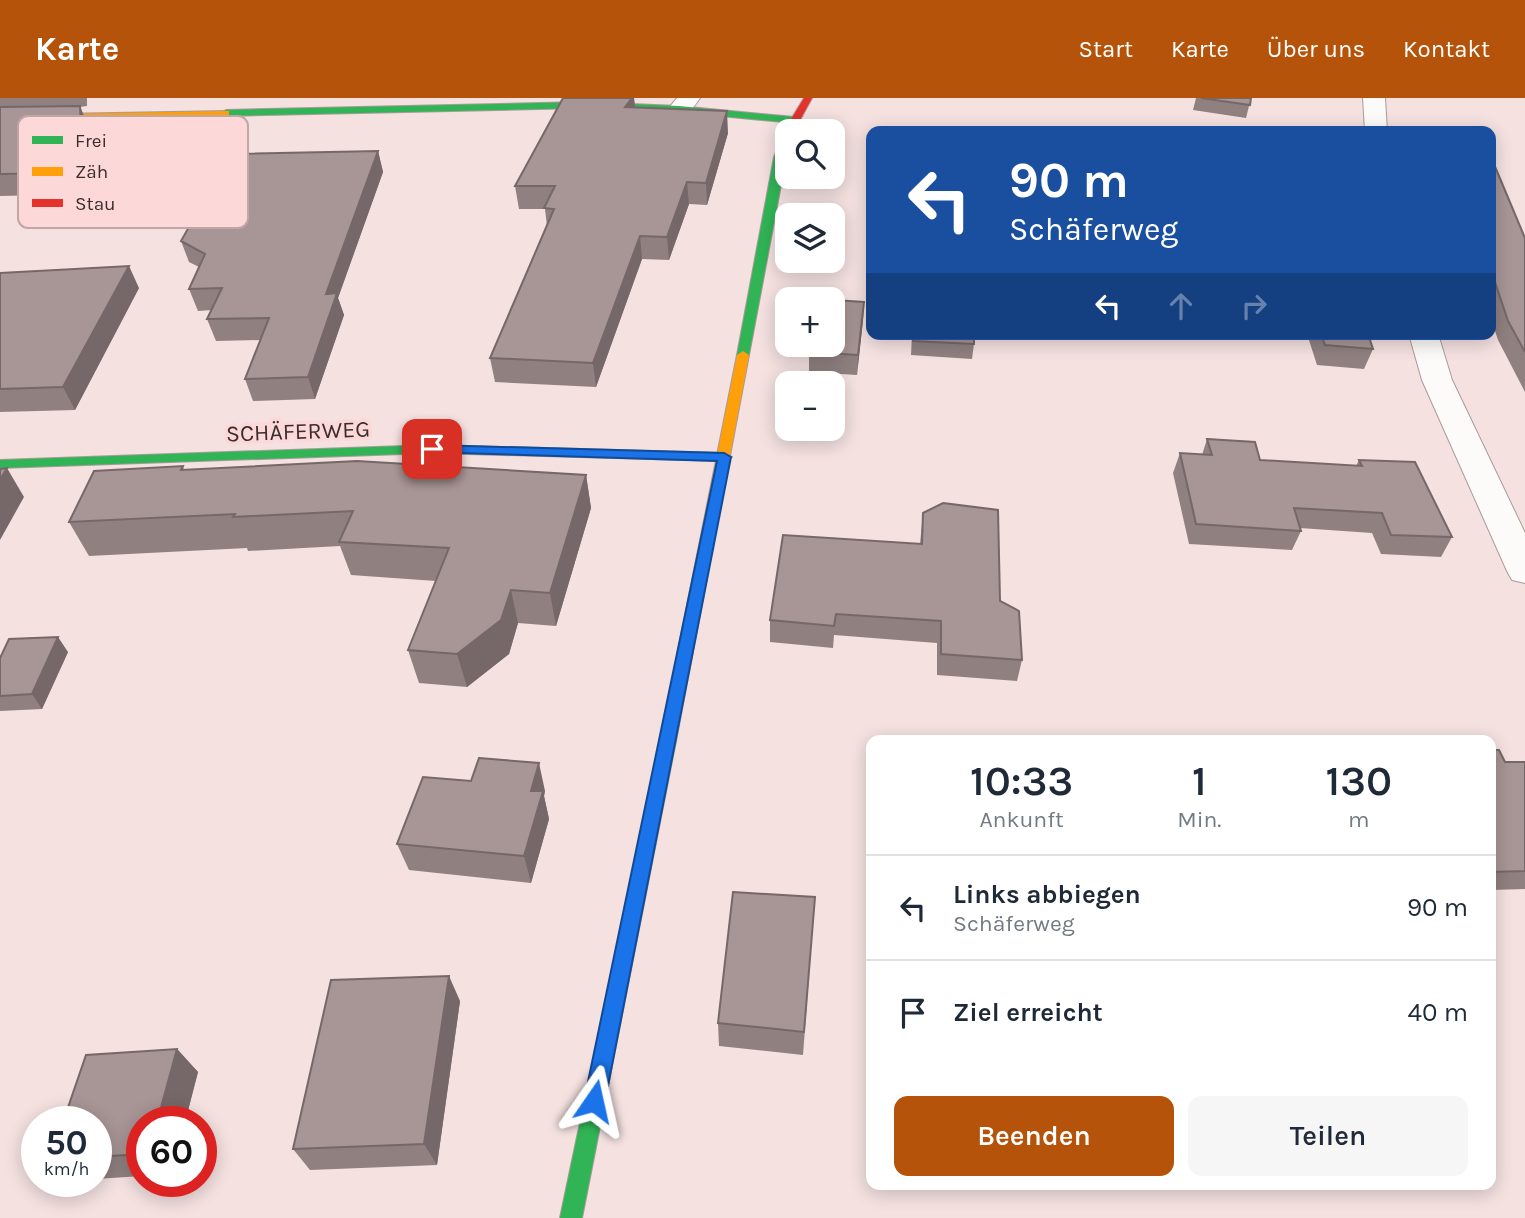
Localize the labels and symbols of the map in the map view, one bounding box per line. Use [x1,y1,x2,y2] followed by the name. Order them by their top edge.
[18,116,248,228] legend
[75,130,107,152] text: Frei
[75,161,108,183] text: Zäh
[75,193,116,215] text: Stau
[226,415,370,448] street label: SCHÄFERWEG
[402,419,462,479] pin
[557,1064,631,1138] position arrow
[126,1106,217,1197] speed limit sign: 60

